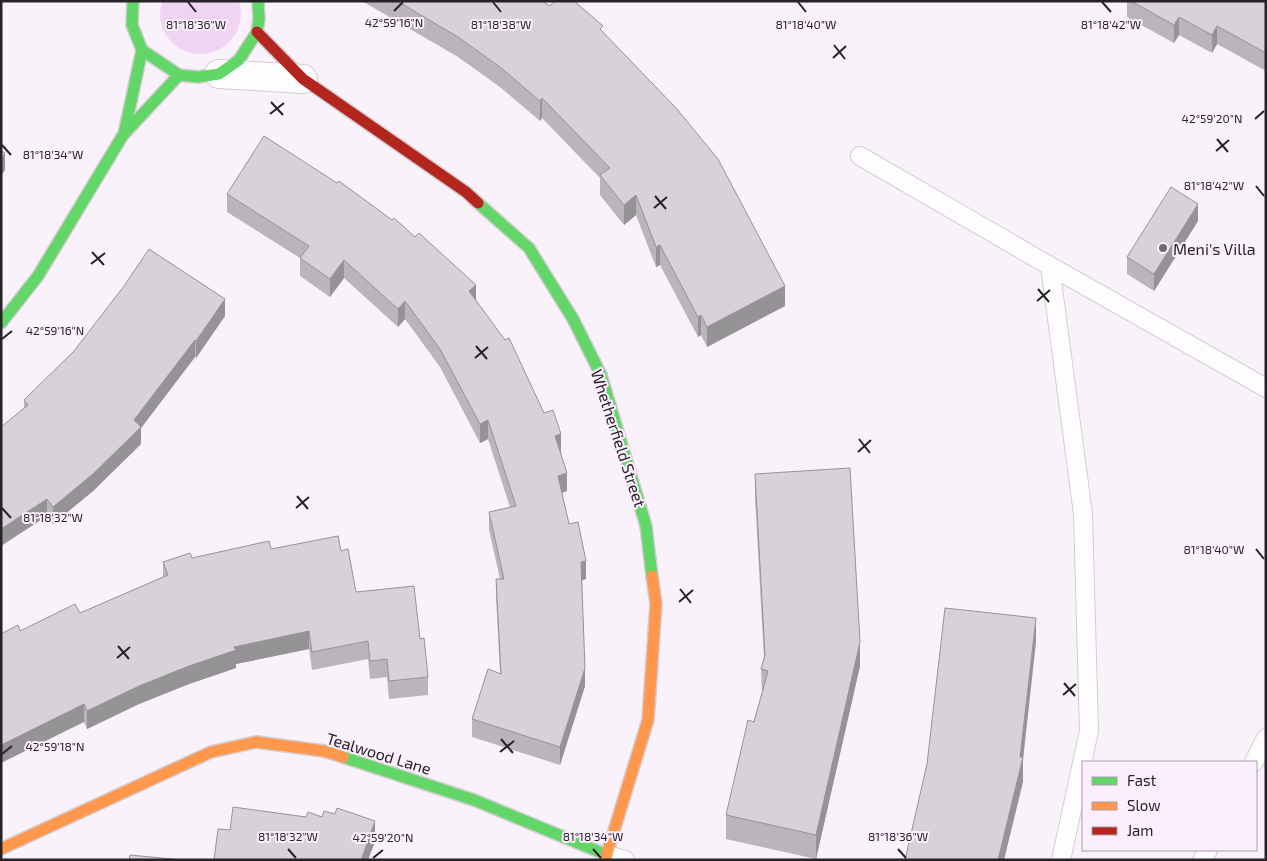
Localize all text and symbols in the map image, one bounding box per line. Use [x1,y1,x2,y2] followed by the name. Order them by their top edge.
[365,15,423,29] text: 42°59'16"N
[166,17,226,31] text: 81°18'36"W
[471,17,531,31] text: 81°18'38"W
[776,17,836,31] text: 81°18'40"W
[1081,17,1141,31] text: 81°18'42"W
[1182,111,1242,125] text: 42°59'20"N
[23,147,83,161] text: 81°18'34"W
[1184,178,1244,192] text: 81°18'42"W
[1173,239,1256,258] place label: Meni's Villa
[1157,242,1169,254] marker: Meni's Villa
[26,323,84,337] text: 42°59'16"N
[588,367,650,509] street label: Whetherfield Street
[23,510,83,524] text: 81°18'32"W
[1184,542,1244,556] text: 81°18'40"W
[324,728,434,778] street label: Tealwood Lane
[25,739,85,753] text: 42°59'18"N
[1082,761,1257,851] legend
[1127,771,1157,789] text: Fast
[1127,796,1161,814] text: Slow
[1127,821,1153,839] text: Jam
[258,829,318,843] text: 81°18'32"W
[563,829,623,843] text: 81°18'34"W
[868,829,928,843] text: 81°18'36"W
[353,830,413,844] text: 42°59'20"N

